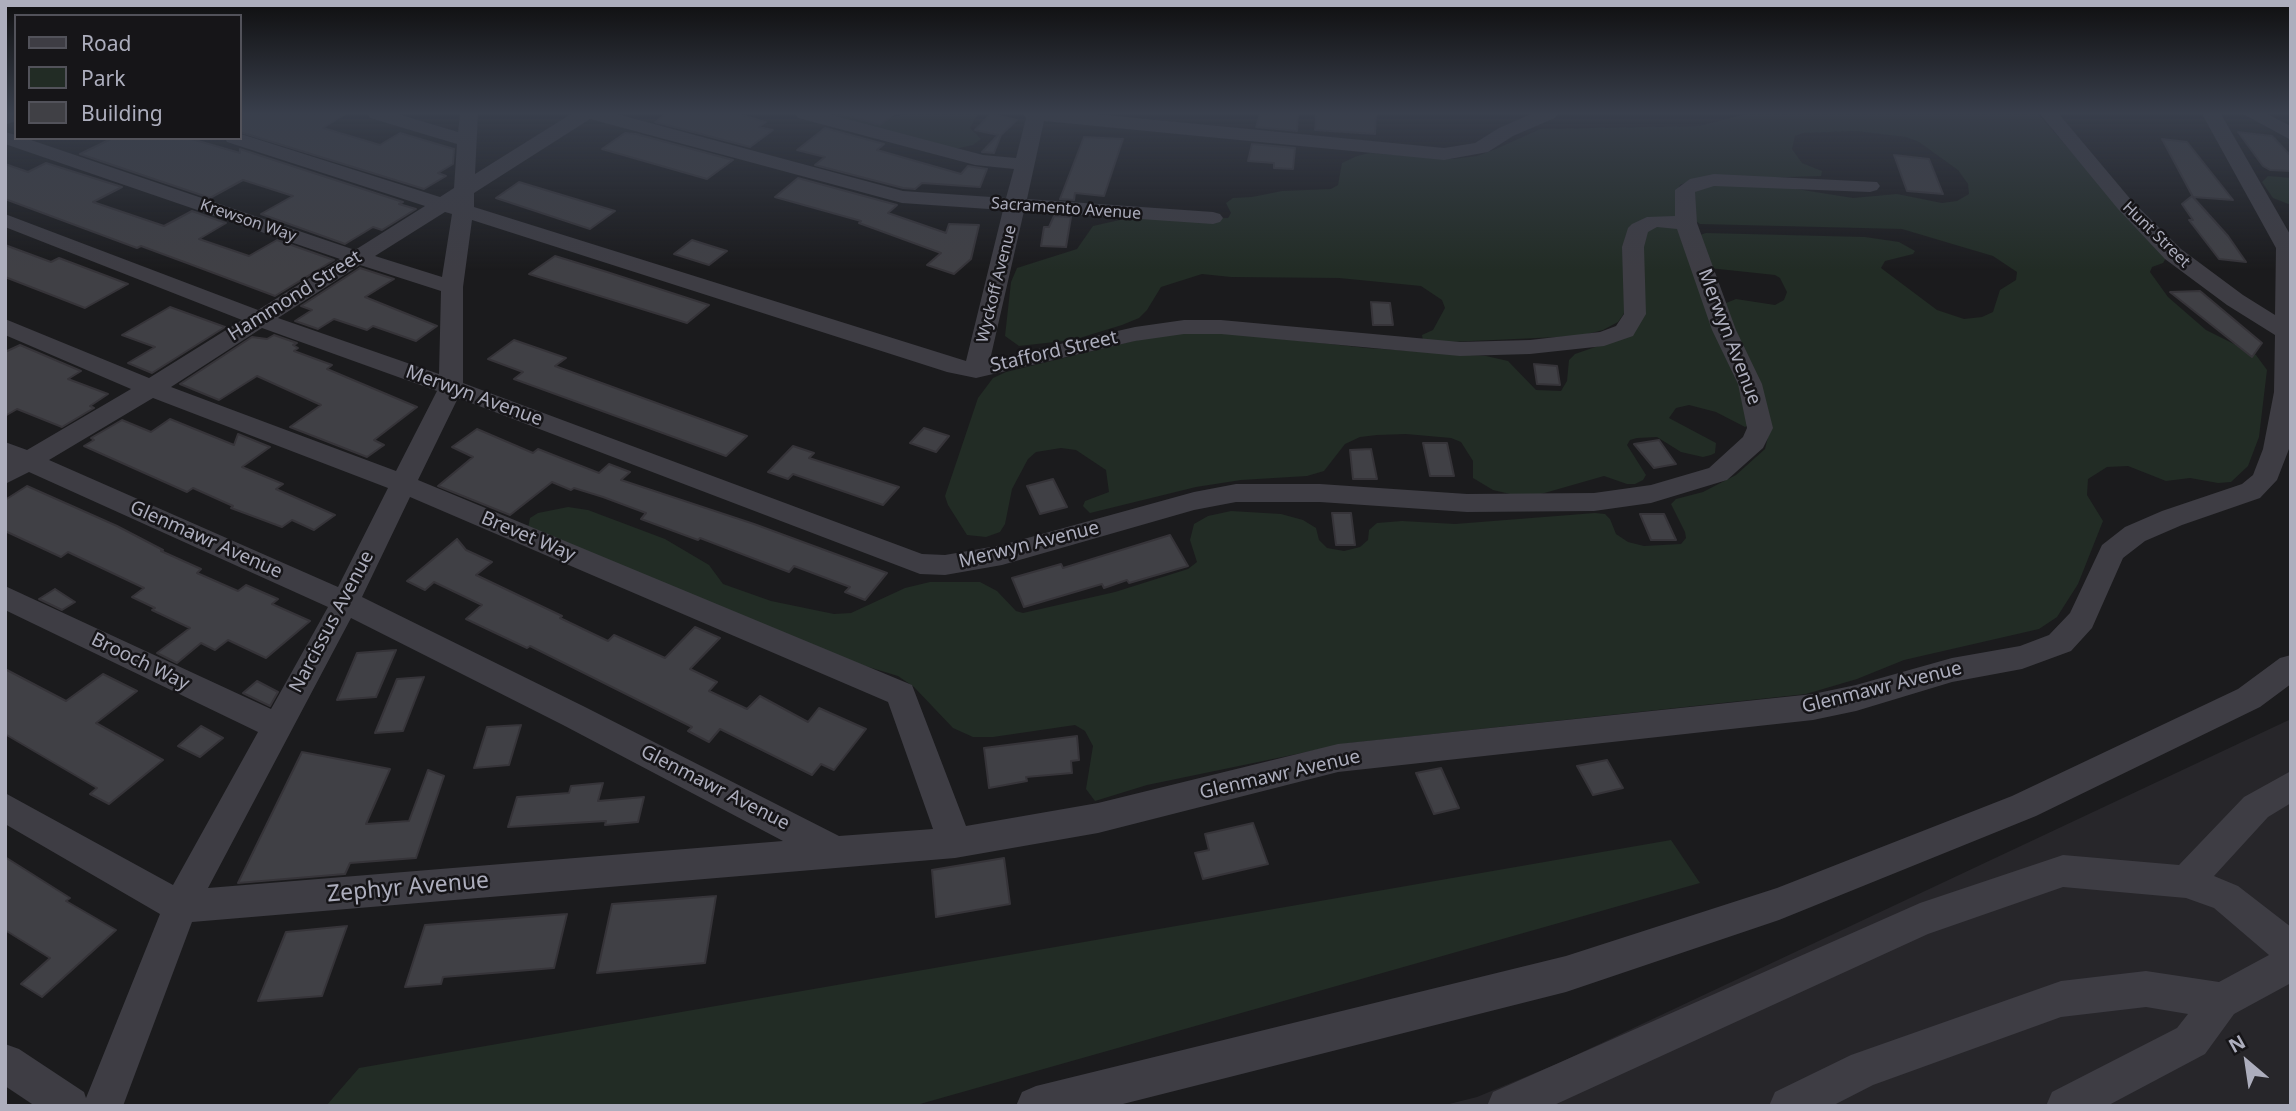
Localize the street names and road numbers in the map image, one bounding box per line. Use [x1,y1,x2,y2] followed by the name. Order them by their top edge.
[990,194,1142,224] street label: Sacramento Avenue
[197,196,299,246] street label: Krewson Way
[2118,198,2194,272] street label: Hunt Street
[973,223,1021,345] street label: Wyckoff Avenue
[224,246,366,346] street label: Hammond Street
[1693,266,1765,408] street label: Merwyn Avenue
[988,326,1120,378] street label: Stafford Street
[403,361,545,431] street label: Merwyn Avenue
[126,496,286,584] street label: Glenmawr Avenue
[478,507,578,567] street label: Brevet Way
[956,517,1102,573] street label: Merwyn Avenue
[285,547,379,697] street label: Narcissus Avenue
[87,628,193,696] street label: Brooch Way
[1800,657,1964,719] street label: Glenmawr Avenue
[637,741,793,835] street label: Glenmawr Avenue
[1198,745,1362,805] street label: Glenmawr Avenue
[326,867,490,909] street label: Zephyr Avenue

